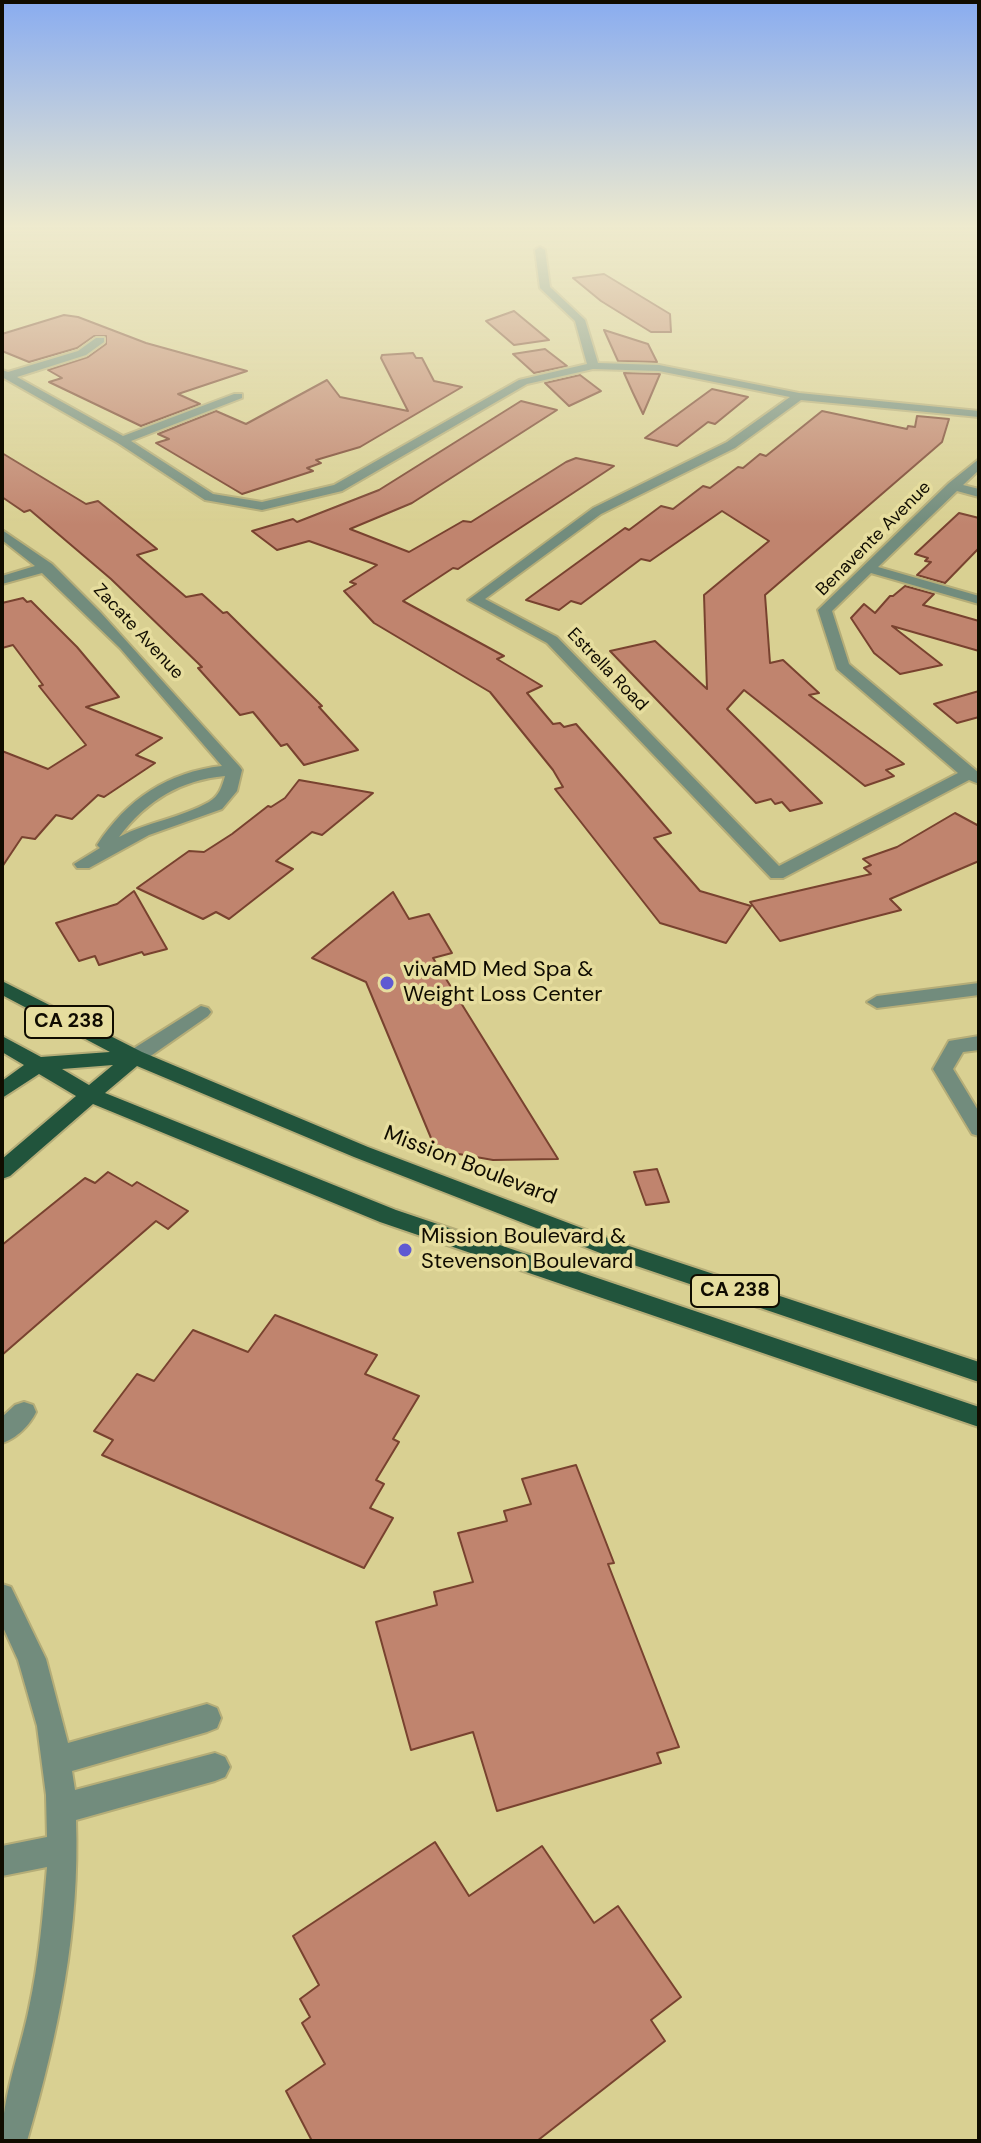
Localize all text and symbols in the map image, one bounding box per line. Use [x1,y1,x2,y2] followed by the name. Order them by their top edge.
[812,477,936,601] street label: Benavente Avenue
[88,580,188,684] street label: Zacate Avenue
[562,624,652,716] street label: Estrella Road
[403,957,602,1008] place label: vivaMD Med Spa & Weight Loss Center
[378,974,396,992] marker: vivaMD Med Spa & Weight Loss Center
[25,1006,113,1038] road number: CA 238
[380,1121,560,1211] street label: Mission Boulevard
[421,1224,633,1276] place label: Mission Boulevard & Stevenson Boulevard
[396,1241,414,1259] marker: Mission Boulevard & Stevenson Boulevard
[691,1275,779,1307] road number: CA 238

